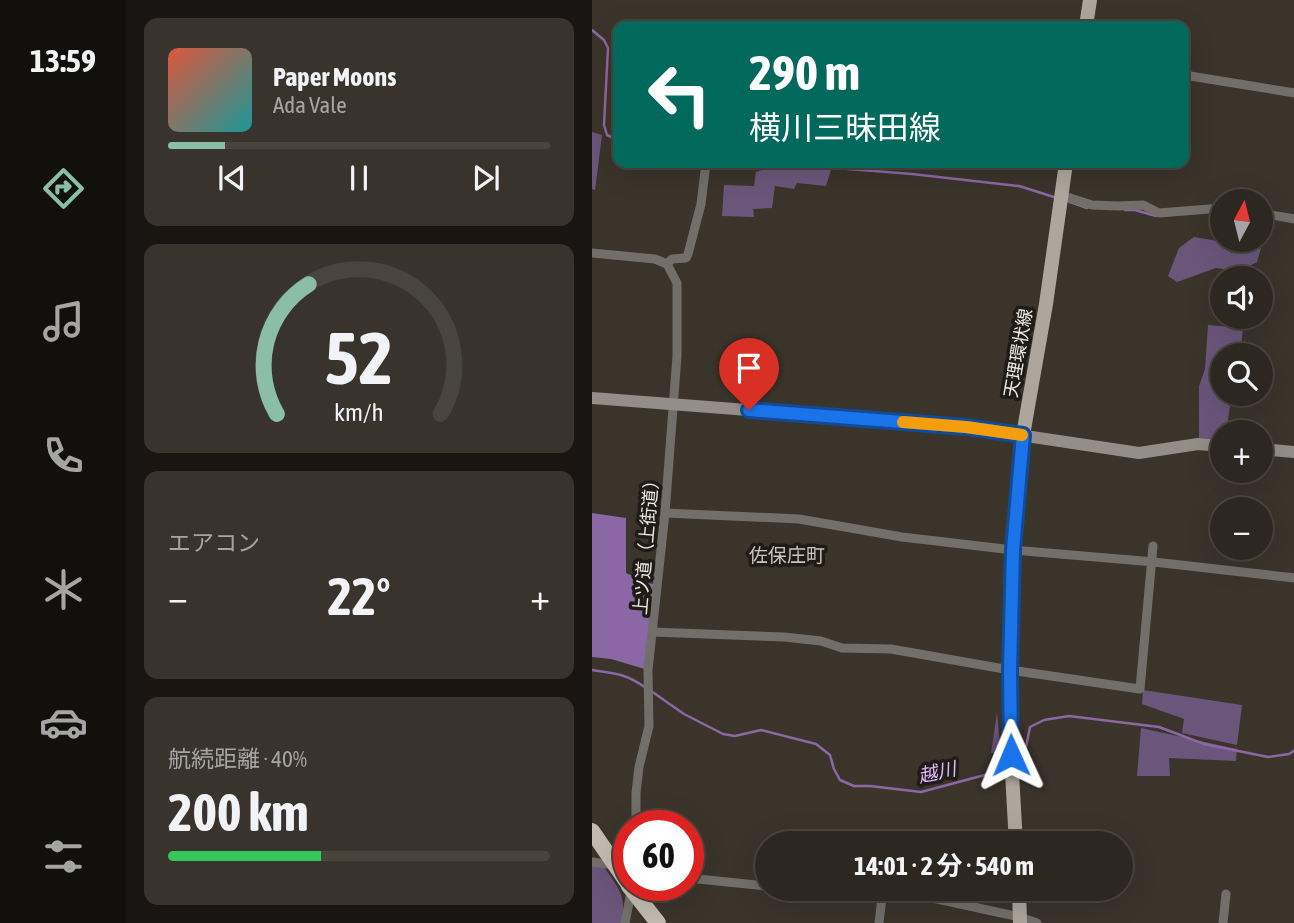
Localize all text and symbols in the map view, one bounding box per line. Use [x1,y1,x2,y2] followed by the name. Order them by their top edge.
[30,42,96,79] text: 13:59
[749,44,860,100] text: 290 m
[634,49,725,140] icon: left
[273,62,396,92] text: Paper Moons
[273,92,347,118] text: Ada Vale
[749,109,941,146] text: 横川三昧田線
[213,159,251,197] icon: previous
[340,159,378,197] icon: pause
[467,159,505,197] icon: next
[39,164,88,213] icon: directions
[1210,189,1273,252] north arrow
[1210,189,1273,560] map controls
[1210,266,1273,329] button: sound
[39,297,88,346] icon: music
[1000,307,1036,399] street label: 天理環状線
[325,317,393,400] text: 52
[719,338,779,410] pin
[1210,343,1273,406] button: search
[730,349,768,387] icon: arrive
[334,398,384,426] text: km/h
[1210,420,1273,483] button: +
[39,431,88,480] icon: phone
[629,470,663,616] street label: 上ツ道（上街道）
[1210,497,1273,560] button: −
[168,530,260,556] text: エアコン
[749,544,825,566] district label: 佐保庄町
[39,565,88,614] icon: climate
[327,566,391,626] text: 22°
[168,575,188,618] text: −
[530,575,550,618] text: +
[39,698,88,747] icon: car
[974,718,1048,792] position arrow
[168,746,307,772] text: 航続距離 · 40%
[916,757,960,787] water label: 越川
[168,782,309,842] text: 200 km
[613,810,704,901] speed limit sign: 60
[39,832,88,881] icon: filters
[854,851,1034,881] text: 14:01 · 2 分 · 540 m

